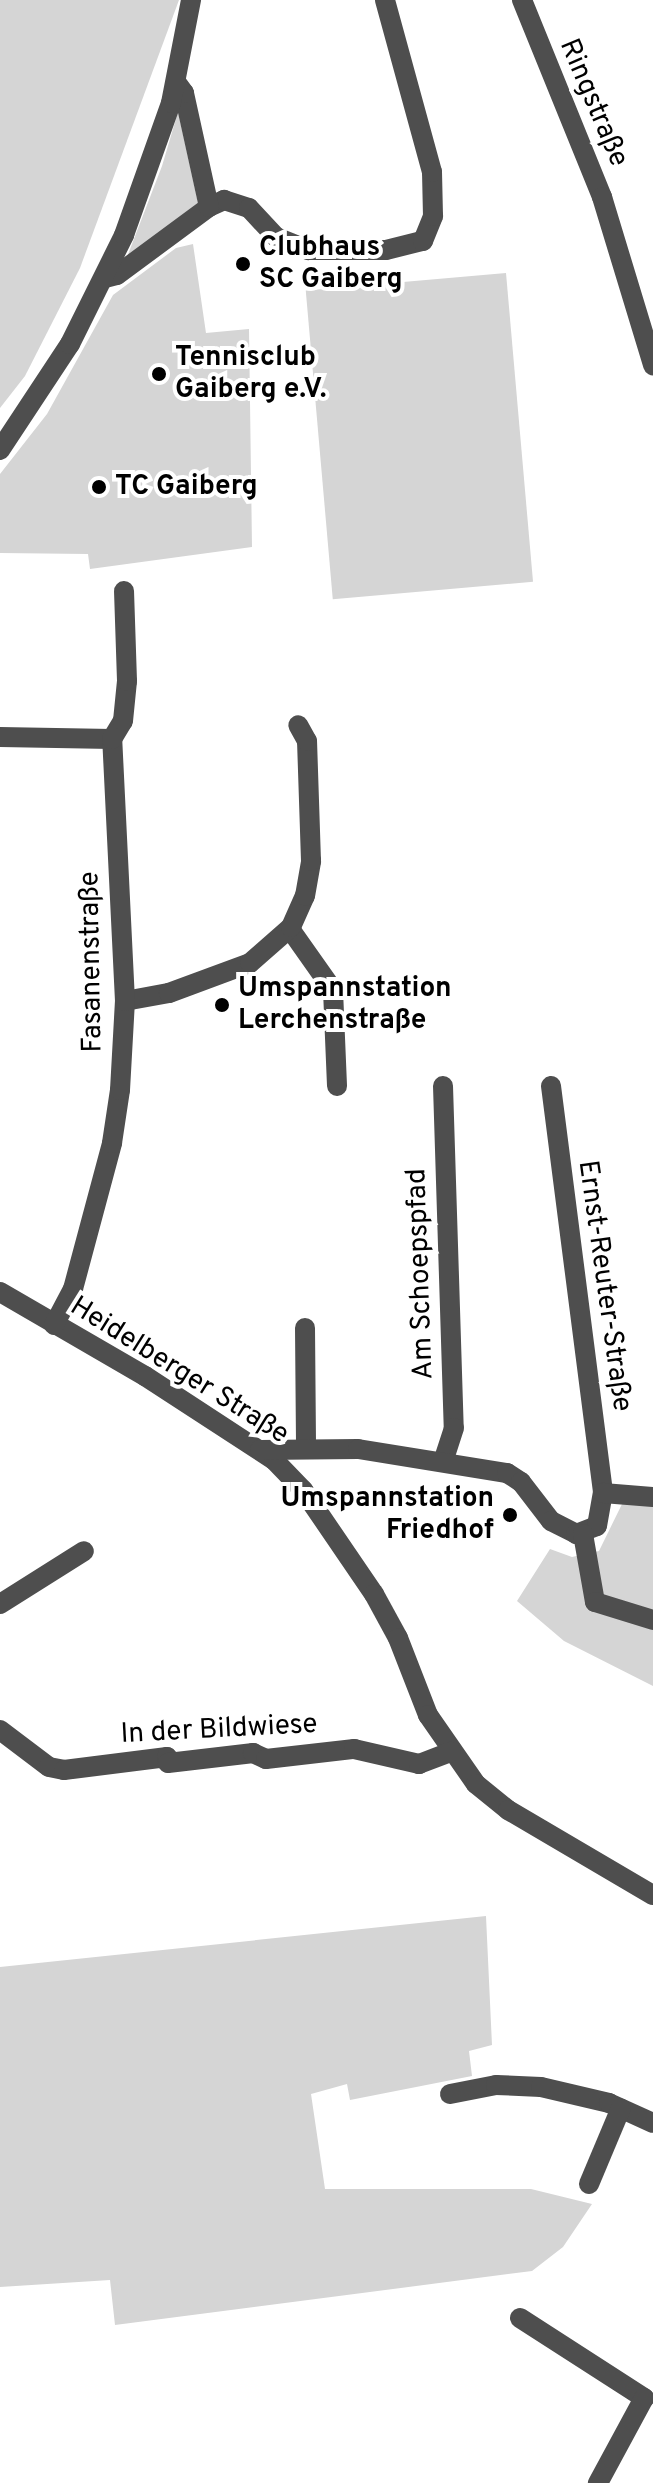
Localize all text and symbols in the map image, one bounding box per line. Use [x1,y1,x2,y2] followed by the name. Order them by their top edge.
[551,34,635,172] street label: Ringstraße
[259,231,403,297] place label: Clubhaus SC Gaiberg
[234,255,252,273] marker: Clubhaus SC Gaiberg
[175,341,327,407] place label: Tennisclub Gaiberg e.V.
[150,365,168,383] marker: Tennisclub Gaiberg e.V.
[115,470,258,504] place label: TC Gaiberg
[90,478,108,496] marker: TC Gaiberg
[74,871,110,1053] street label: Fasanenstraße
[238,972,452,1038] place label: Umspannstation Lerchenstraße
[213,996,231,1014] marker: Umspannstation Lerchenstraße
[570,1158,638,1414] street label: Ernst-Reuter-Straße
[401,1168,441,1380] street label: Am Schoepspfad
[63,1290,295,1452] street label: Heidelberger Straße
[280,1482,494,1548] place label: Umspannstation Friedhof
[501,1506,519,1524] marker: Umspannstation Friedhof
[120,1708,318,1752] street label: In der Bildwiese

